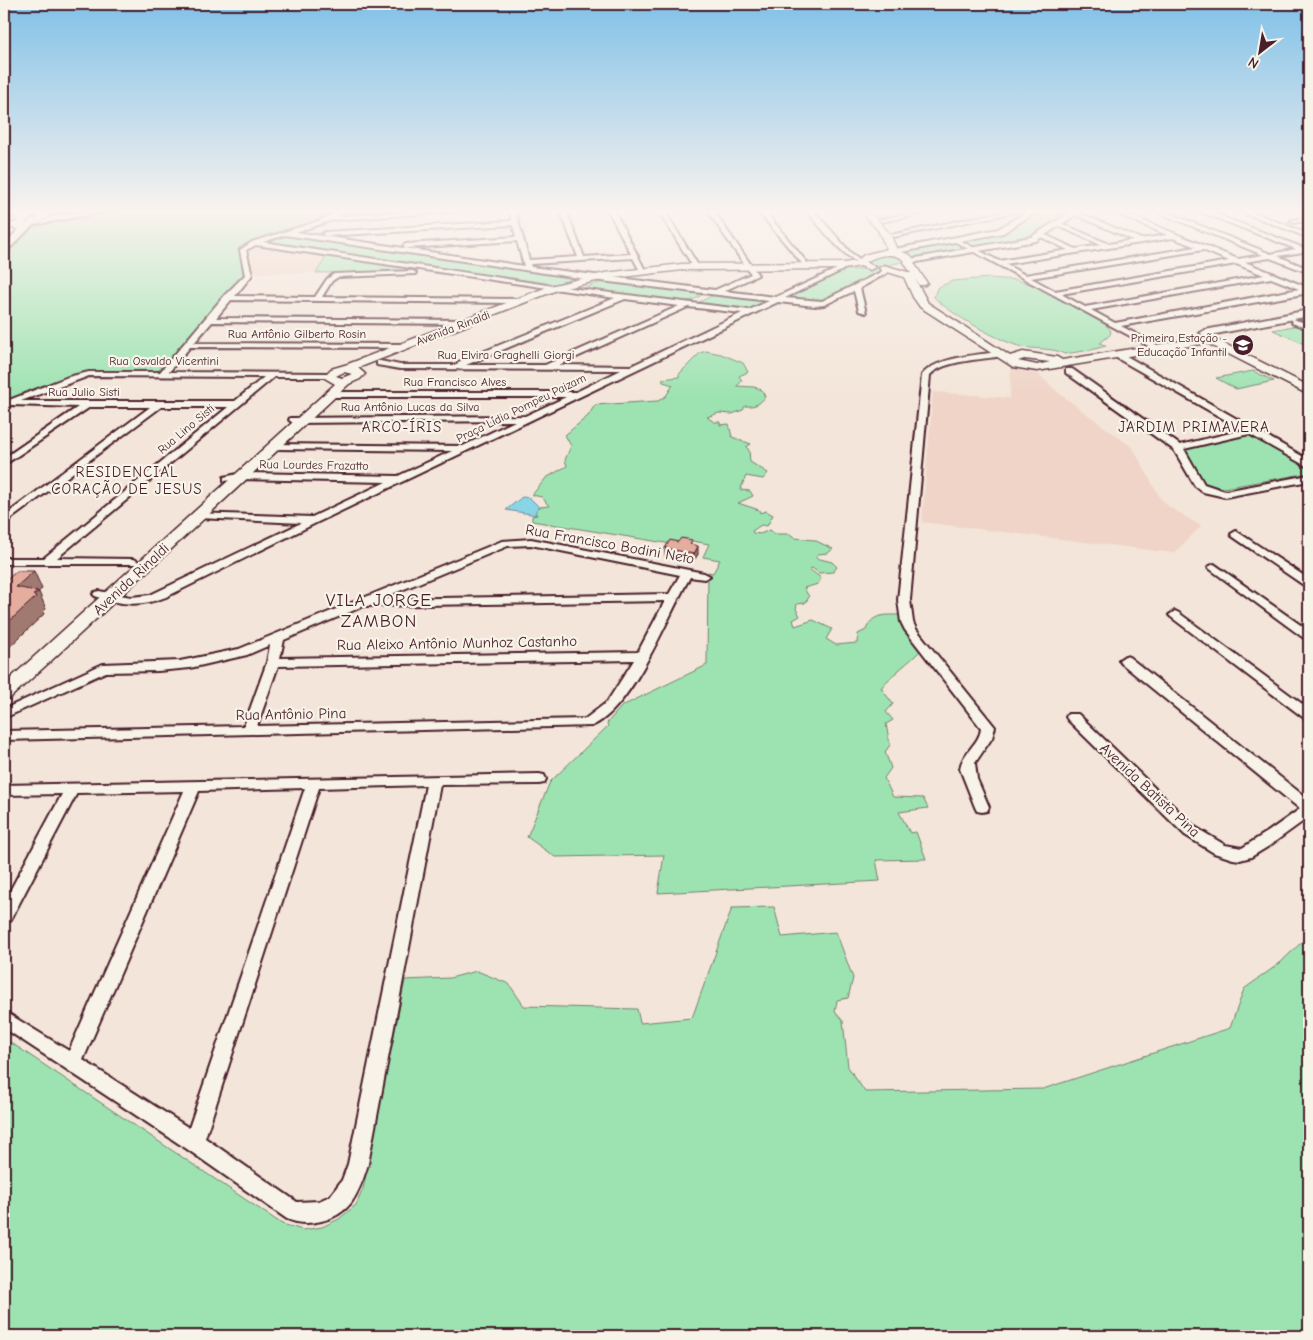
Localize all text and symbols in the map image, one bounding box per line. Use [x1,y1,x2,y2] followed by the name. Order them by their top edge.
[1236,28,1286,78] north arrow
[1245,53,1262,72] text: N
[414,307,492,349] street label: Avenida Rinaldi
[228,327,366,341] street label: Rua Antônio Gilberto Rosin
[1131,331,1227,359] place label: Primeira Estação - Educação Infantil
[1231,333,1255,357] school or university icon: Primeira Estação - Educação Infantil
[437,348,575,362] street label: Rua Elvira Graghelli Giorgi
[109,354,219,368] street label: Rua Osvaldo Vicentini
[454,370,588,446] street label: Praça Lídia Pompeu Paizam
[404,375,506,389] street label: Rua Francisco Alves
[48,385,120,399] street label: Rua Julio Sisti
[341,400,479,414] street label: Rua Antônio Lucas da Silva
[155,401,217,457] street label: Rua Lino Sisti
[362,417,442,436] district label: ARCO-ÍRIS
[1118,418,1270,436] district label: JARDIM PRIMAVERA
[259,457,369,473] street label: Rua Lourdes Frazatto
[51,463,203,498] district label: RESIDENCIAL CORAÇÃO DE JESUS
[524,520,696,568] street label: Rua Francisco Bodini Neto
[89,539,173,619] street label: Avenida Rinaldi
[326,590,432,632] district label: VILA JORGE ZAMBON
[337,632,577,654] street label: Rua Aleixo Antônio Munhoz Castanho
[236,704,346,724] street label: Rua Antônio Pina
[1096,739,1204,841] street label: Avenida Batista Pina

